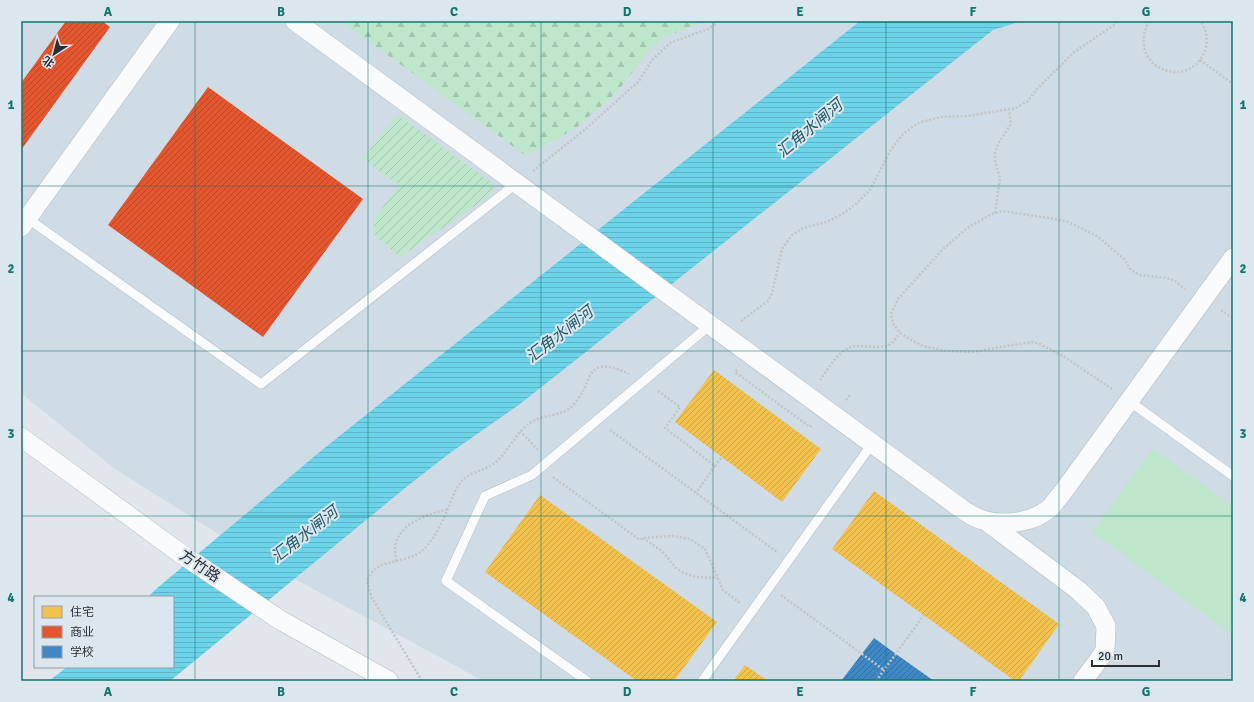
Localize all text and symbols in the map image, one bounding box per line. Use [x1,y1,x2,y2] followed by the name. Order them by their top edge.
[104,4,113,20] text: A
[277,4,285,20] text: B
[450,4,458,20] text: C
[623,4,632,20] text: D
[796,4,804,20] text: E
[970,4,977,20] text: F
[1142,4,1150,20] text: G
[34,34,74,74] north arrow
[40,53,57,70] text: 北
[773,93,849,162] water label: 汇角水闸河
[7,97,15,113] text: 1
[1239,97,1247,113] text: 1
[7,261,15,277] text: 2
[1239,261,1247,277] text: 2
[522,300,600,367] water label: 汇角水闸河
[7,426,15,442] text: 3
[1239,426,1247,442] text: 3
[267,500,345,567] water label: 汇角水闸河
[176,546,224,586] street label: 方竹路
[7,590,15,606] text: 4
[1239,590,1247,606] text: 4
[34,596,174,668] legend
[70,605,94,620] text: 住宅
[70,625,94,640] text: 商业
[1092,642,1159,668] scale bar
[70,645,94,660] text: 学校
[1098,649,1123,664] text: 20 m
[104,684,113,700] text: A
[277,684,285,700] text: B
[450,684,458,700] text: C
[623,684,632,700] text: D
[796,684,804,700] text: E
[970,684,977,700] text: F
[1142,684,1150,700] text: G

